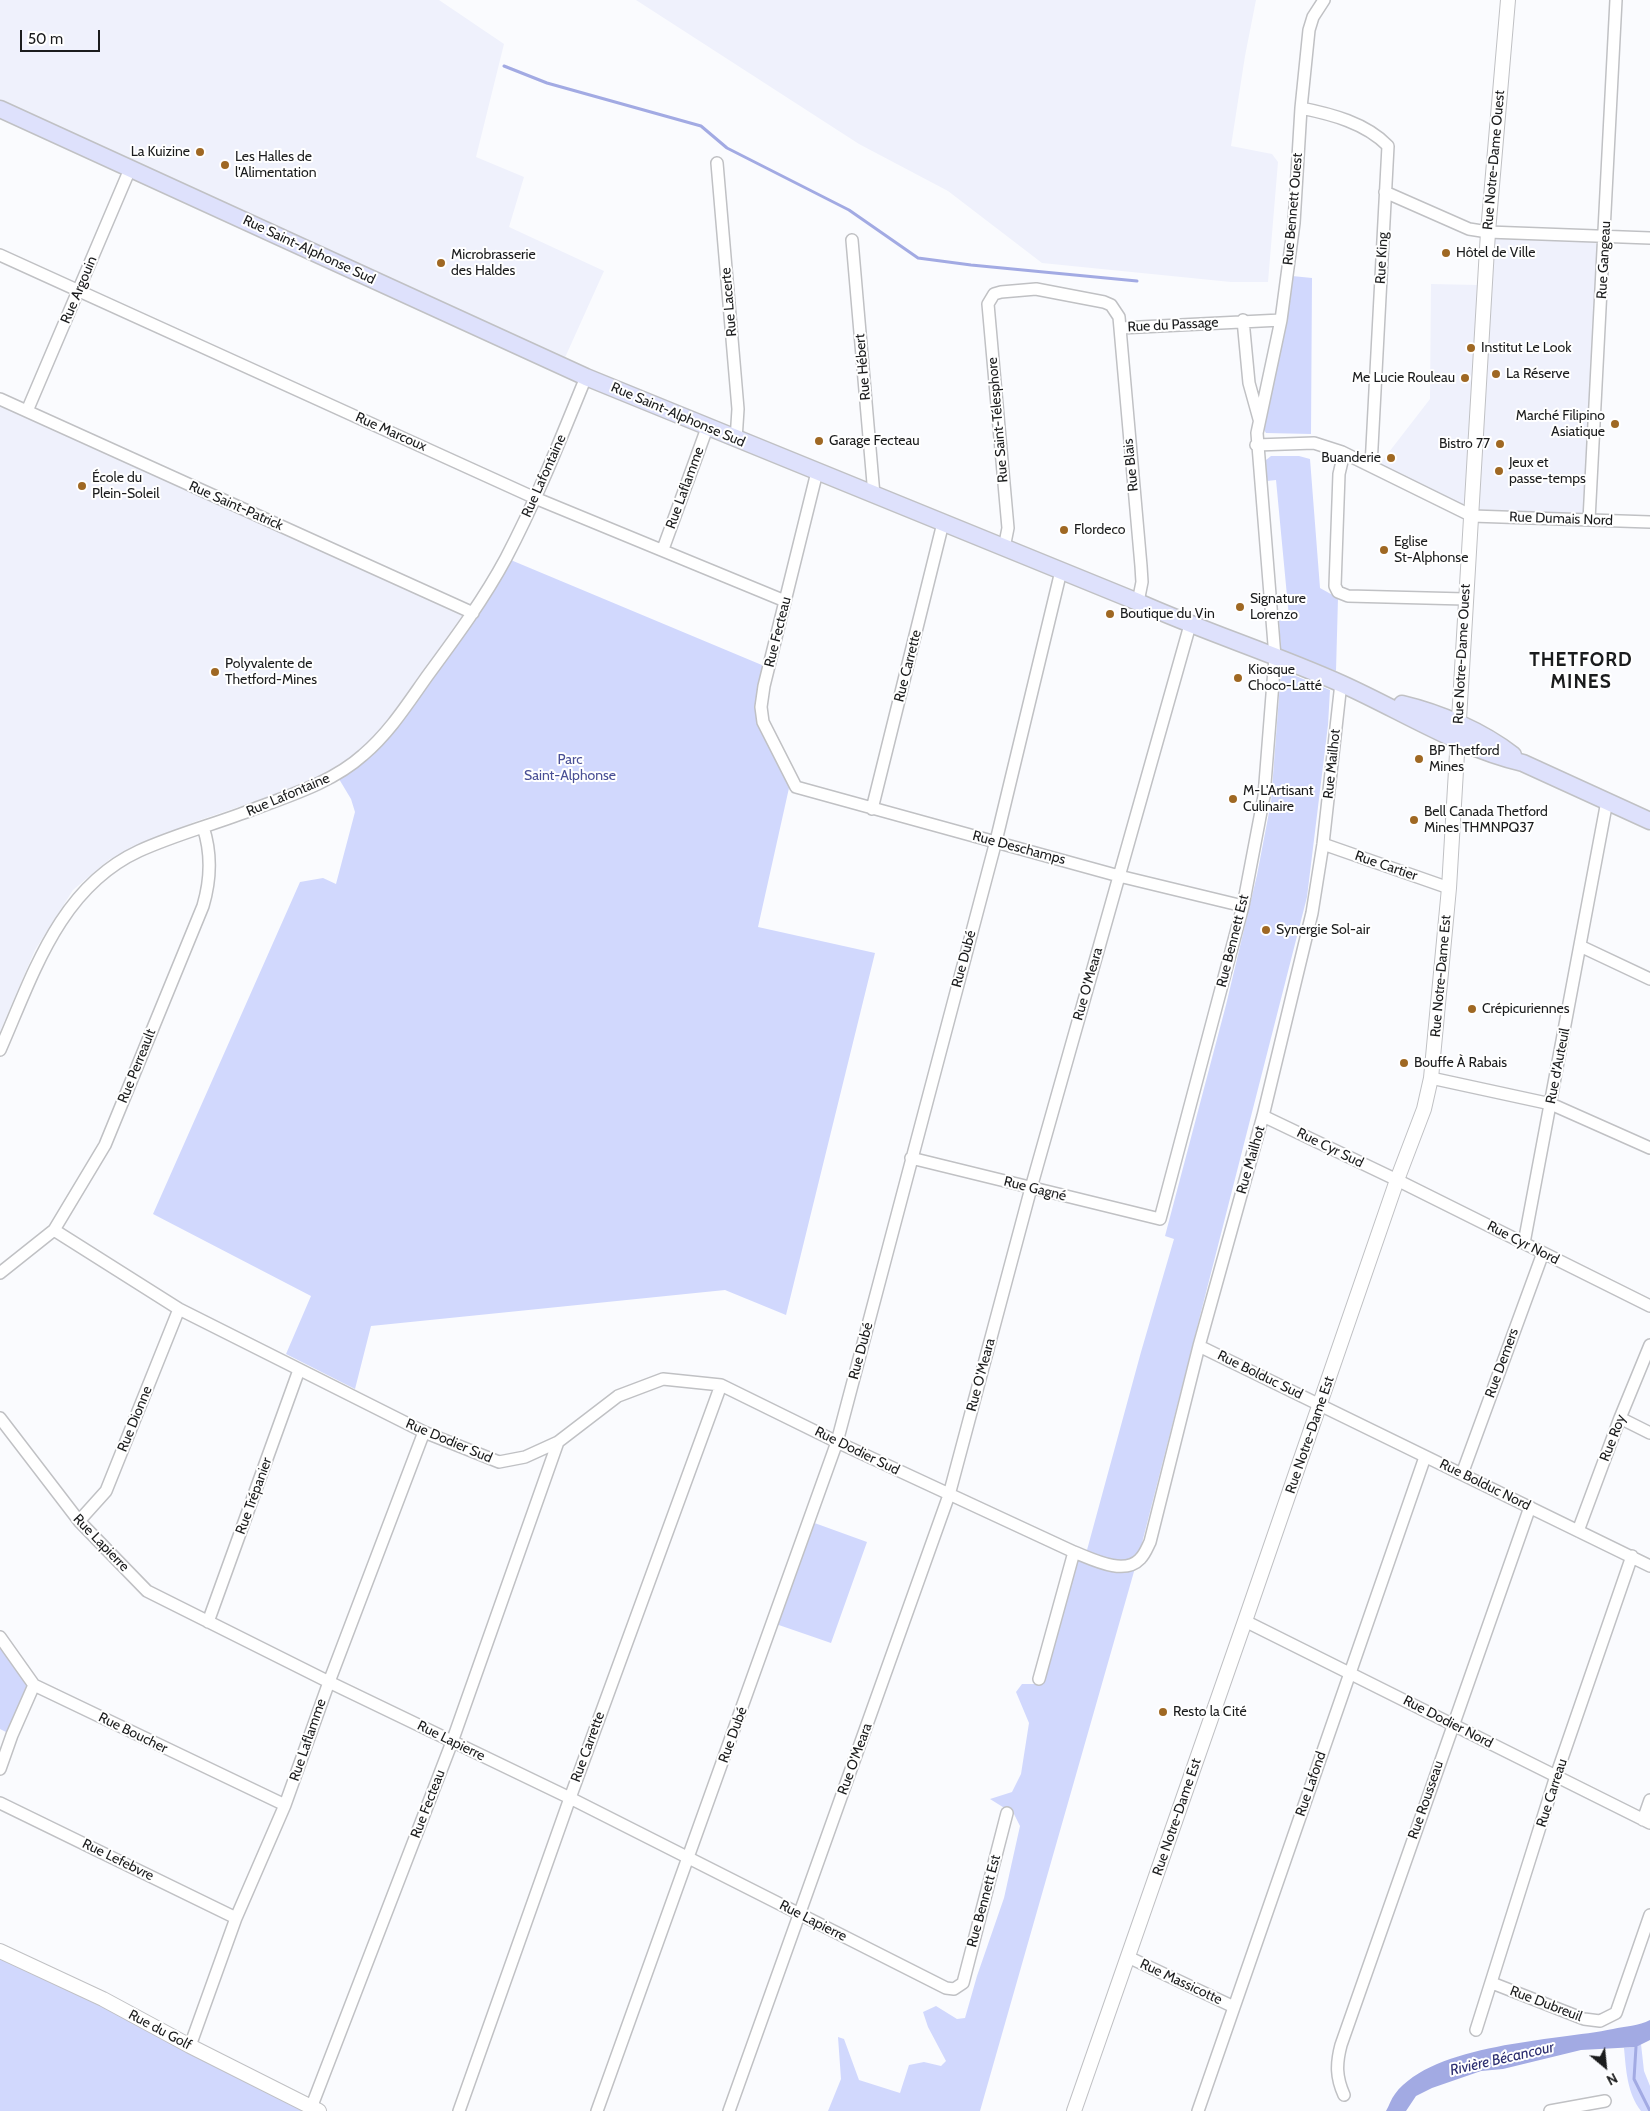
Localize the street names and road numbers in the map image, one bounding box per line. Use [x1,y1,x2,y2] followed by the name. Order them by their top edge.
[1480,89,1508,231] street label: Rue Notre-Dame Ouest
[1280,152,1306,266] street label: Rue Bennett Ouest
[240,212,378,288] street label: Rue Saint-Alphonse Sud
[1594,221,1614,299] street label: Rue Gangeau
[1372,232,1392,284] street label: Rue King
[57,254,101,326] street label: Rue Argouin
[718,267,740,337] street label: Rue Lacerte
[1127,314,1219,336] street label: Rue du Passage
[852,333,874,401] street label: Rue Hébert
[984,357,1012,483] street label: Rue Saint-Télesphore
[608,379,748,451] street label: Rue Saint-Alphonse Sud
[353,409,429,455] street label: Rue Marcoux
[518,432,570,520] street label: Rue Lafontaine
[1120,438,1142,492] street label: Rue Blais
[662,445,708,531] street label: Rue Laflamme
[186,478,286,534] street label: Rue Saint-Patrick
[1509,509,1613,529] street label: Rue Dumais Nord
[1450,583,1474,725] street label: Rue Notre-Dame Ouest
[761,595,795,669] street label: Rue Fecteau
[891,628,925,704] street label: Rue Carrette
[1320,728,1344,800] street label: Rue Mailhot
[244,770,332,820] street label: Rue Lafontaine
[971,828,1067,868] street label: Rue Deschamps
[1353,847,1419,885] street label: Rue Cartier
[1213,893,1253,989] street label: Rue Bennett Est
[1427,914,1455,1038] street label: Rue Notre-Dame Est
[948,929,980,989] street label: Rue Dubé
[1070,946,1106,1022] street label: Rue O'Meara
[114,1026,160,1106] street label: Rue Perreault
[1542,1027,1574,1105] street label: Rue d'Auteuil
[1233,1124,1269,1196] street label: Rue Mailhot
[1294,1125,1366,1171] street label: Rue Cyr Sud
[1002,1173,1068,1205] street label: Rue Gagné
[1484,1218,1562,1268] street label: Rue Cyr Nord
[845,1321,877,1381] street label: Rue Dubé
[1482,1326,1522,1400] street label: Rue Demers
[963,1337,999,1413] street label: Rue O'Meara
[1215,1347,1305,1403] street label: Rue Bolduc Sud
[1282,1374,1338,1496] street label: Rue Notre-Dame Est
[114,1384,156,1454] street label: Rue Dionne
[1596,1412,1630,1464] street label: Rue Roy
[403,1415,495,1467] street label: Rue Dodier Sud
[812,1423,902,1479] street label: Rue Dodier Sud
[232,1455,276,1537] street label: Rue Trépanier
[1437,1456,1533,1514] street label: Rue Bolduc Nord
[69,1511,133,1575] street label: Rue Lapierre
[1400,1692,1496,1752] street label: Rue Dodier Nord
[286,1697,330,1783] street label: Rue Laflamme
[715,1705,751,1765] street label: Rue Dubé
[96,1709,170,1757] street label: Rue Boucher
[568,1710,608,1784] street label: Rue Carrette
[414,1717,488,1765] street label: Rue Lapierre
[834,1721,876,1797] street label: Rue O'Meara
[1292,1749,1330,1819] street label: Rue Lafond
[1149,1756,1205,1878] street label: Rue Notre-Dame Est
[1533,1757,1571,1829] street label: Rue Carreau
[1405,1759,1447,1841] street label: Rue Rousseau
[407,1767,449,1841] street label: Rue Fecteau
[79,1835,157,1885] street label: Rue Lefebvre
[964,1853,1004,1949] street label: Rue Bennett Est
[776,1897,850,1945] street label: Rue Lapierre
[1137,1956,1225,2008] street label: Rue Massicotte
[1507,1983,1585,2025] street label: Rue Dubreuil
[126,2006,194,2054] street label: Rue du Golf

